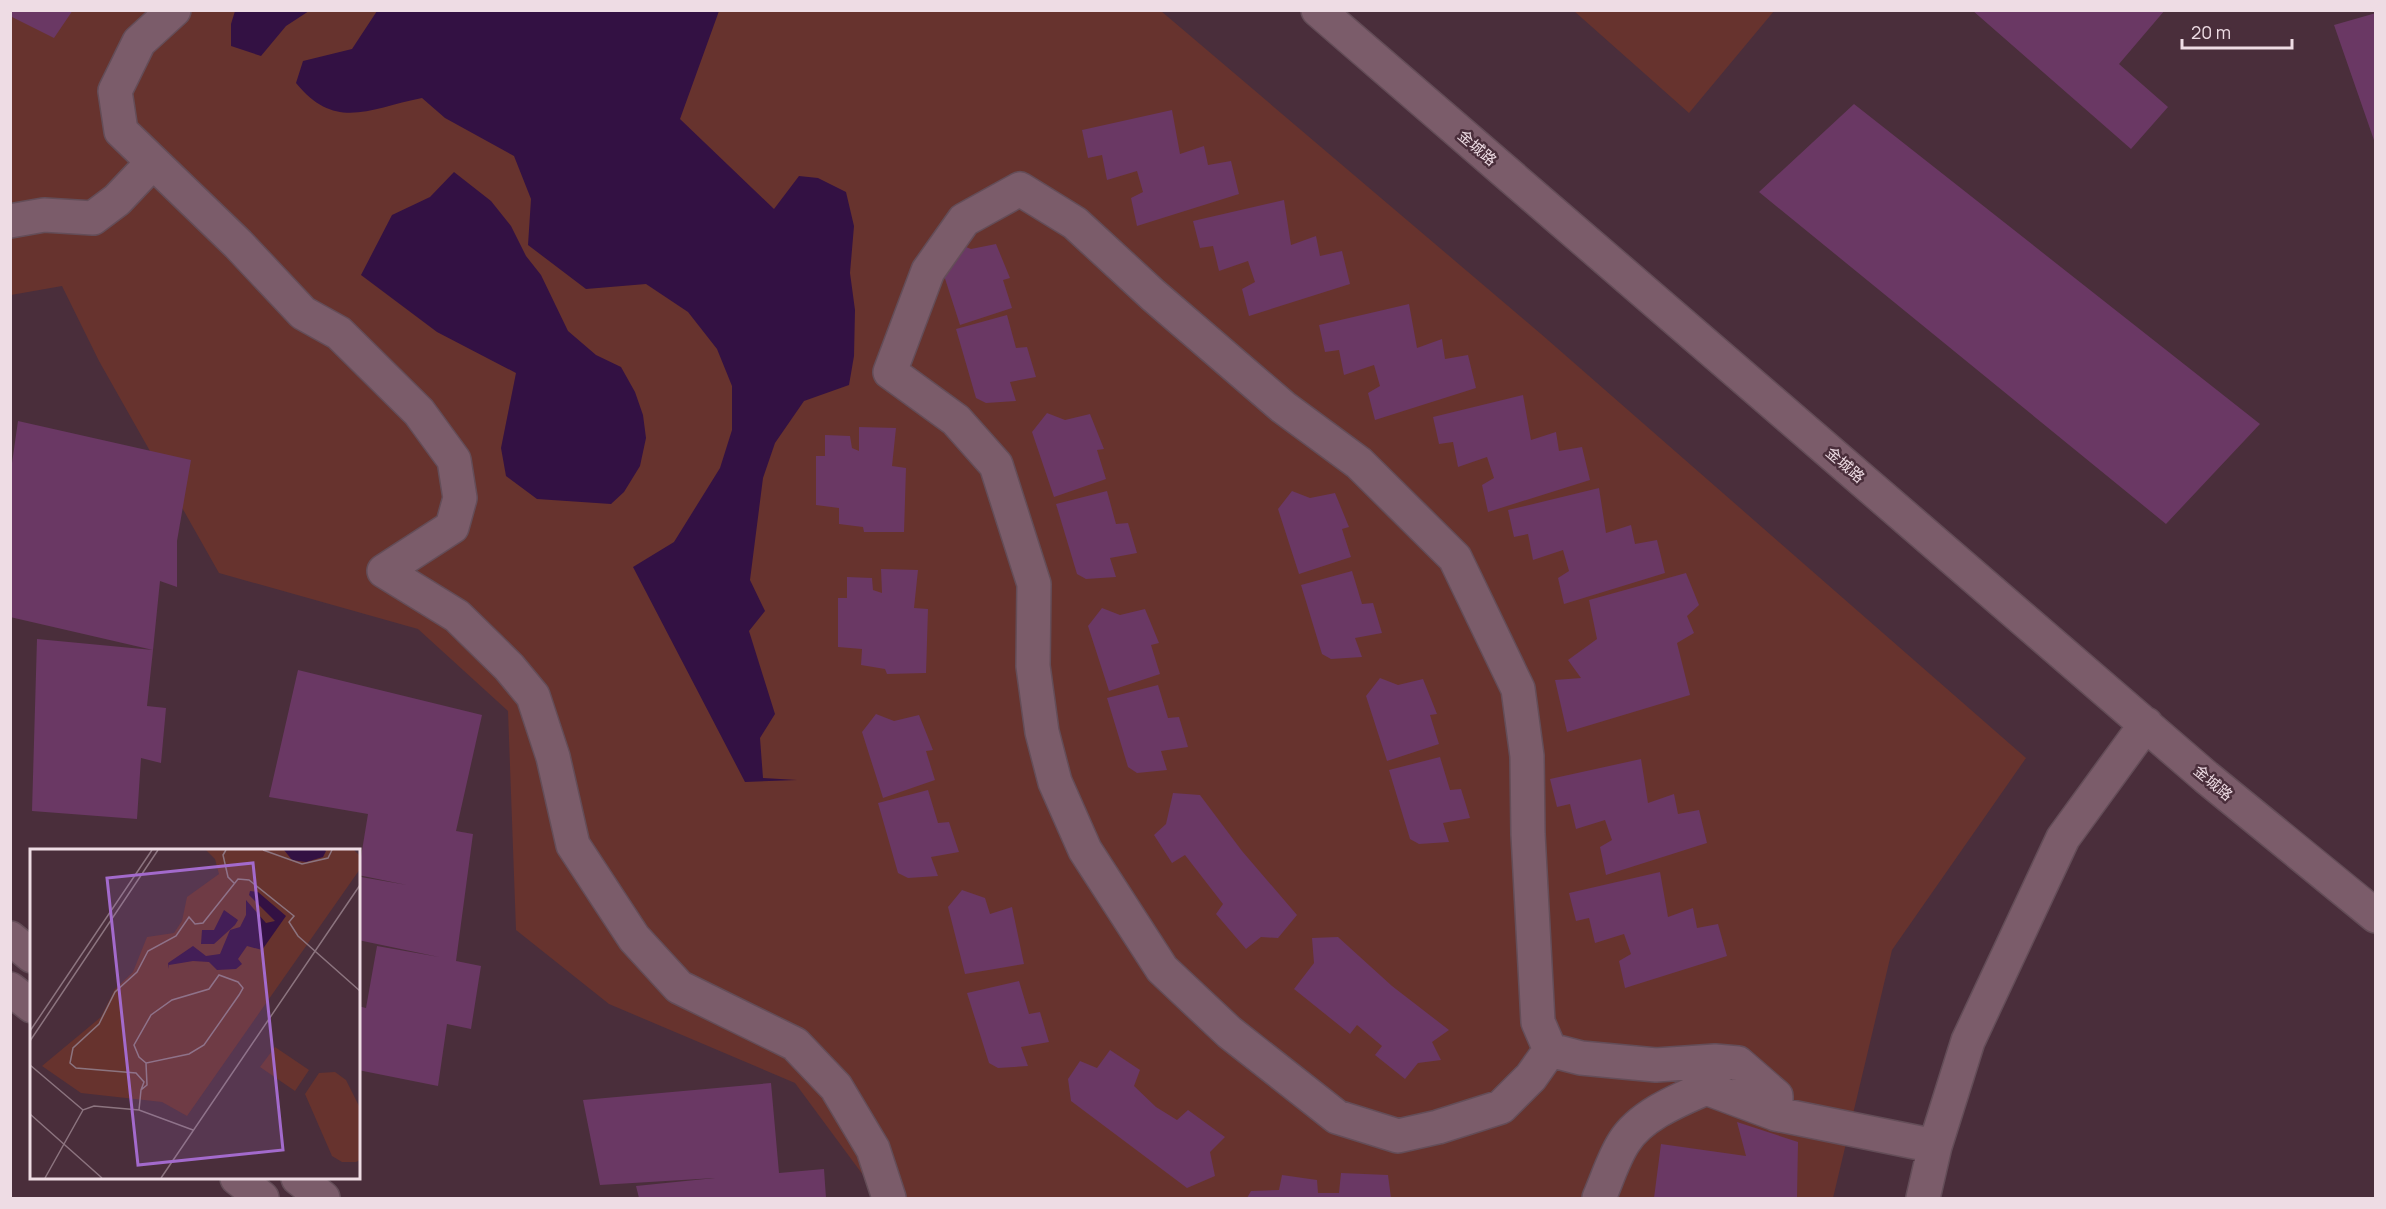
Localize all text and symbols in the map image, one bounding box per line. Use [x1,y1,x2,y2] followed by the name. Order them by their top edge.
[2182,12,2292,50] scale bar
[2191,20,2231,44] text: 20 m
[1453,125,1501,170] street label: 金城路
[1821,442,1869,487] street label: 金城路
[2189,760,2237,805] street label: 金城路
[30,849,360,1179] inset map

